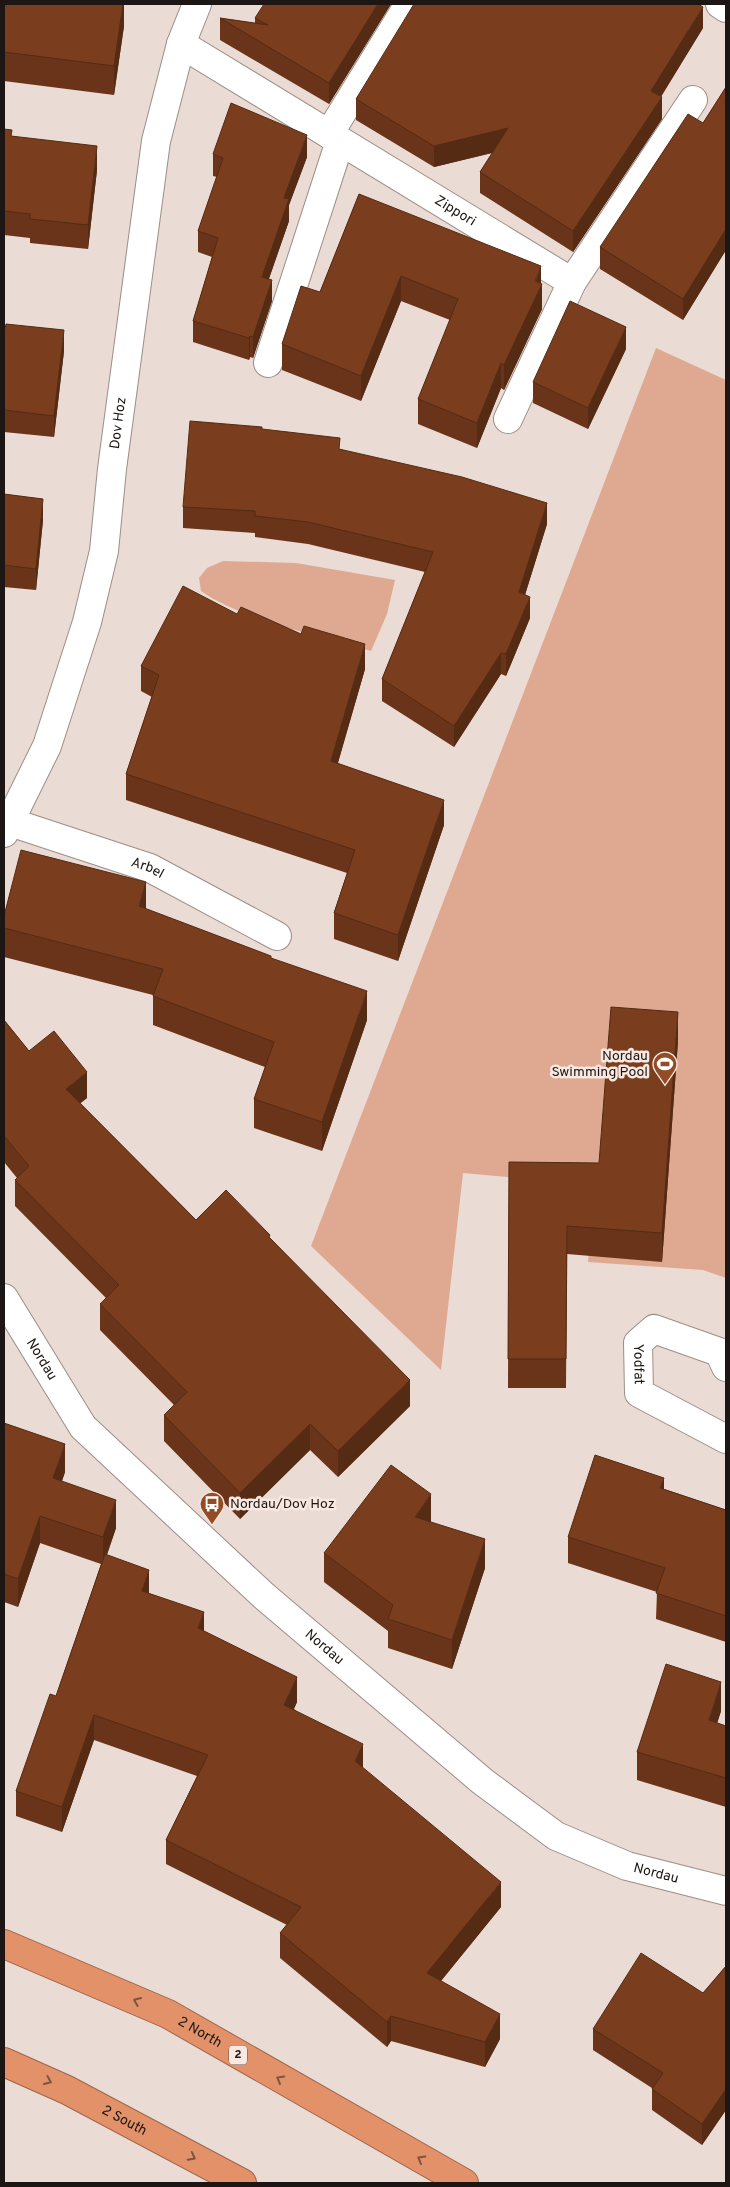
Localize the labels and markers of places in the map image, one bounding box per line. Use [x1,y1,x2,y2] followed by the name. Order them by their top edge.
[551,1048,648,1081] place label: Nordau Swimming Pool
[652,1051,678,1085] sports icon: Nordau Swimming Pool
[199,1491,225,1525] bus stop icon: Nordau/Dov Hoz
[230,1496,335,1513] place label: Nordau/Dov Hoz

